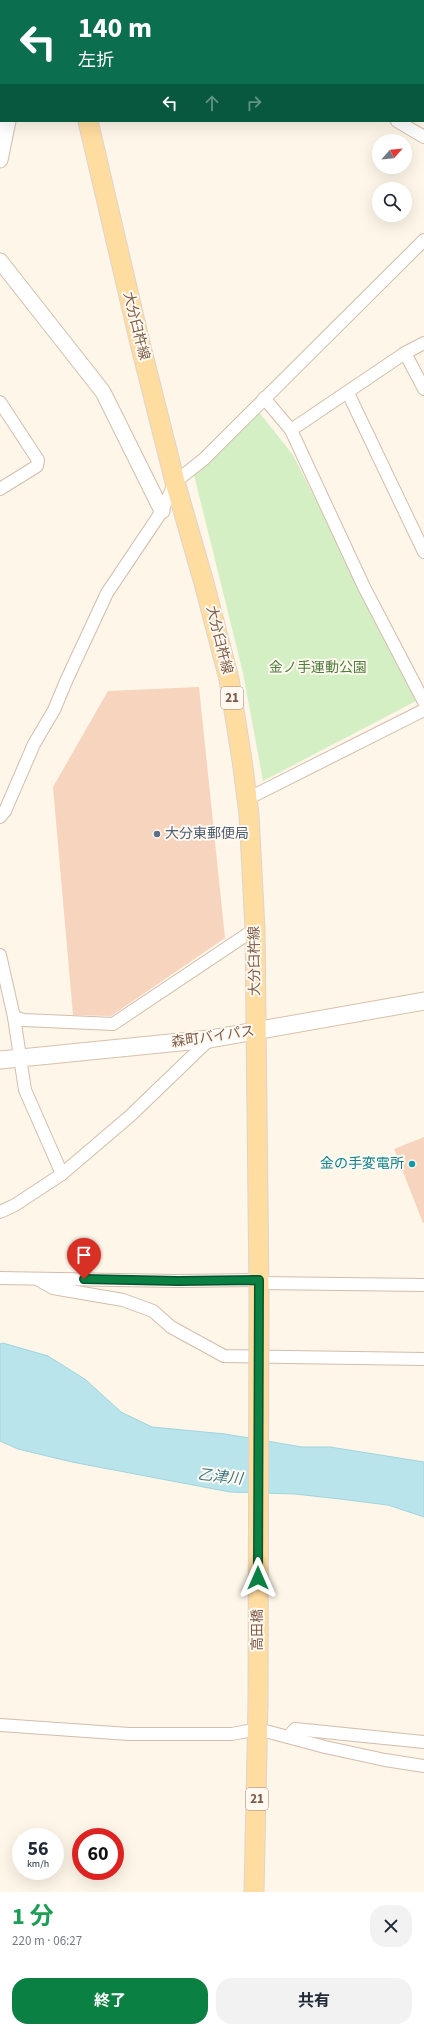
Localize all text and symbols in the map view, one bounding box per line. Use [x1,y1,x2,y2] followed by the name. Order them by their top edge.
[78,8,152,48] text: 140 m
[12,16,64,68] icon: left
[78,48,114,73] text: 左折
[159,92,181,114] icon: left
[201,92,223,114] icon: ahead
[243,92,265,114] icon: right
[372,134,412,174] north arrow
[372,134,412,222] map controls
[372,182,412,222] button: search
[118,290,154,362] street label: 大分臼杵線
[201,604,237,676] street label: 大分臼杵線
[269,658,367,678] park label: 金ノ手運動公園
[221,687,243,709] road number: 21
[165,824,249,844] place label: 大分東郵便局
[152,829,162,839] marker: 大分東郵便局
[244,926,266,996] street label: 大分臼杵線
[170,1021,256,1053] street label: 森町バイパス
[320,1154,404,1174] place label: 金の手変電所
[407,1159,417,1169] marker: 金の手変電所
[67,1238,101,1279] pin
[73,1244,95,1266] icon: arrive
[197,1464,245,1490] water label: 乙津川
[237,1557,279,1599] position arrow
[248,1609,268,1651] street label: 高田橋
[246,1788,268,1810] road number: 21
[72,1828,124,1880] speed limit sign: 60
[27,1835,49,1863] text: 56
[27,1857,49,1871] text: km/h
[12,1899,53,1934] text: 1 分
[370,1905,412,1947] button: close
[12,1932,82,1950] text: 220 m · 06:27
[12,1978,208,2024] button: 終了
[216,1978,412,2024] button: 共有

